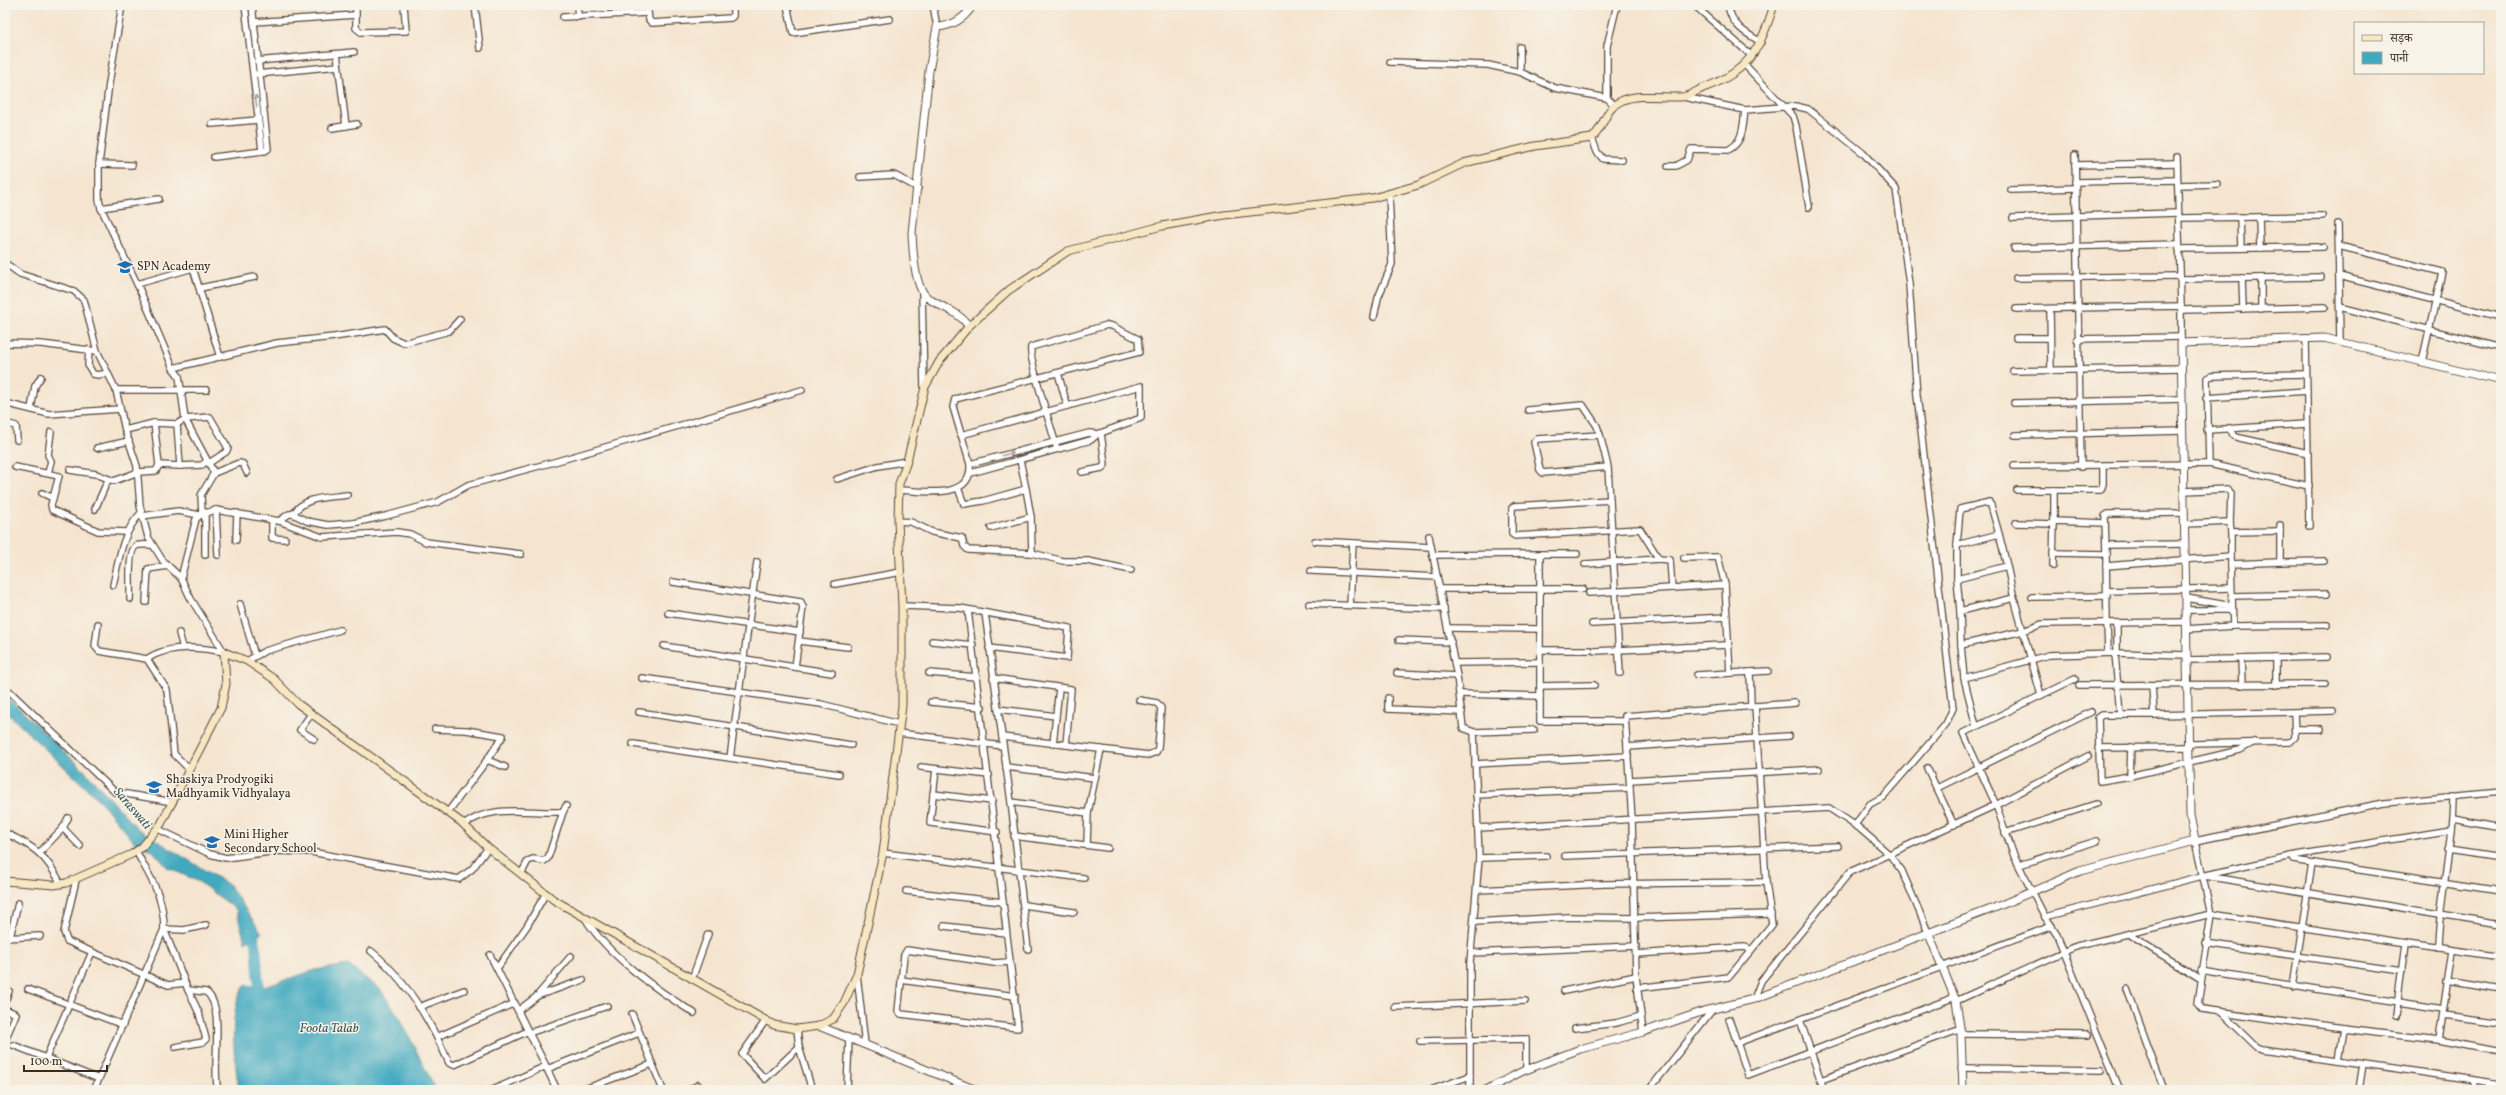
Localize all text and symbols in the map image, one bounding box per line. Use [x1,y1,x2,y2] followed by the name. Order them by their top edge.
[2354,22,2484,74] legend
[2389,31,2414,47] text: सड़क
[2389,50,2409,67] text: पानी
[252,95,260,108] one-way arrow
[116,258,134,276] school or university icon: SPN Academy
[137,259,211,275] place label: SPN Academy
[1001,450,1014,458] one-way arrow
[166,772,291,802] place label: Shaskiya Prodyogiki Madhyamik Vidhyalaya
[145,778,163,796] school or university icon: Shaskiya Prodyogiki Madhyamik Vidhyalaya
[109,784,156,834] water label: Saraswati
[224,827,317,857] place label: Mini Higher Secondary School
[203,833,221,851] school or university icon: Mini Higher Secondary School
[300,1020,359,1038] water label: Foota Talab
[24,1047,107,1073] scale bar
[30,1054,63,1070] text: 100 m

